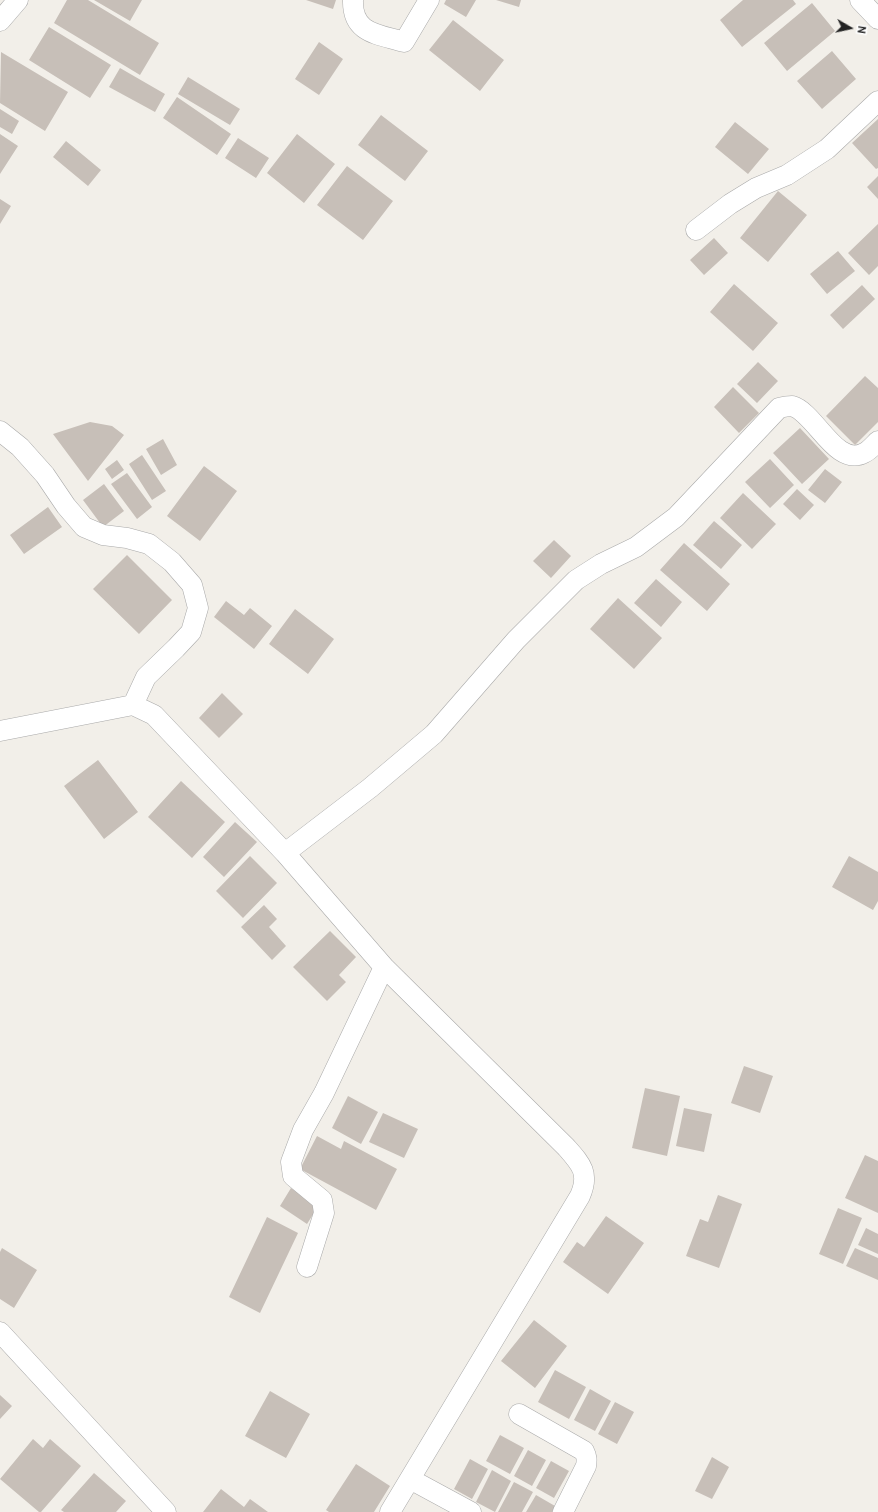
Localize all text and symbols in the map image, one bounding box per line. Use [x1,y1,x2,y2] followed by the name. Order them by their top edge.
[830,8,870,48] north arrow
[854,25,869,35] text: N

